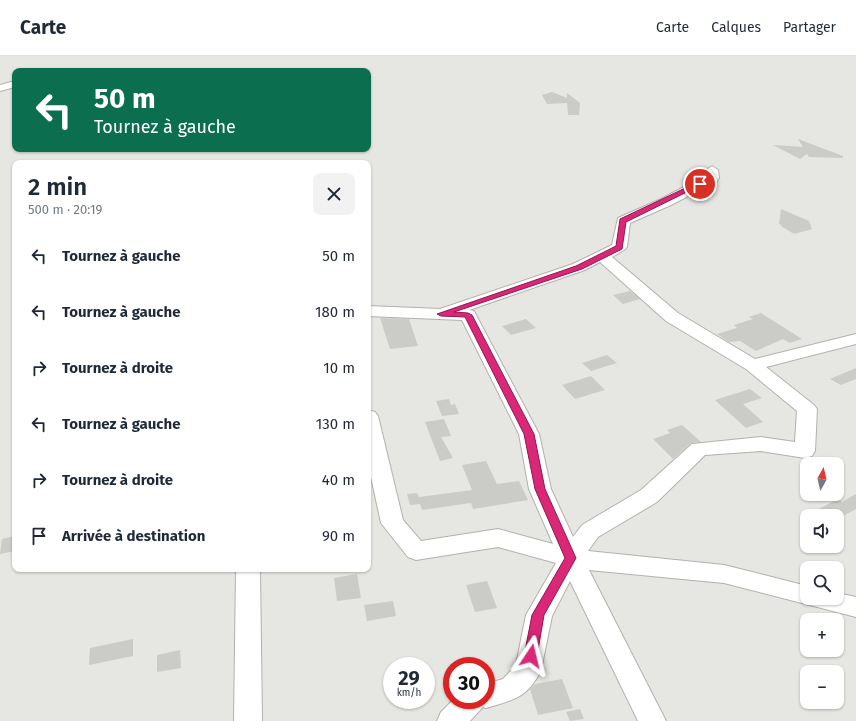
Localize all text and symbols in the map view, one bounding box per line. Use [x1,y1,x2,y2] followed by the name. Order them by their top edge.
[20,16,66,39] text: Carte
[656,19,689,36] text: Carte
[711,19,761,36] text: Calques
[783,19,836,36] text: Partager
[94,82,156,115] text: 50 m
[28,84,80,136] icon: left
[94,116,236,138] text: Tournez à gauche
[683,167,717,201] pin
[28,173,87,201] text: 2 min
[313,173,355,215] button: close
[689,173,711,195] icon: arrive
[28,202,102,217] text: 500 m · 20:19
[28,245,50,267] icon: left
[62,247,181,265] text: Tournez à gauche
[322,247,355,265] text: 50 m
[28,301,50,323] icon: left
[62,303,181,321] text: Tournez à gauche
[315,303,355,321] text: 180 m
[28,357,50,379] icon: right
[62,359,173,377] text: Tournez à droite
[323,359,355,377] text: 10 m
[28,413,50,435] icon: left
[62,415,181,433] text: Tournez à gauche
[316,415,355,433] text: 130 m
[800,457,844,501] north arrow
[800,457,844,709] map controls
[28,469,50,491] icon: right
[62,471,173,489] text: Tournez à droite
[322,471,355,489] text: 40 m
[800,509,844,553] button: sound
[28,525,50,547] icon: arrive
[62,527,205,545] text: Arrivée à destination
[322,527,355,545] text: 90 m
[800,561,844,605] button: search
[800,613,844,657] button: +
[510,635,552,677] position arrow
[443,657,495,709] speed limit sign: 30
[800,665,844,709] button: −
[398,666,420,690] text: 29
[397,687,421,699] text: km/h

